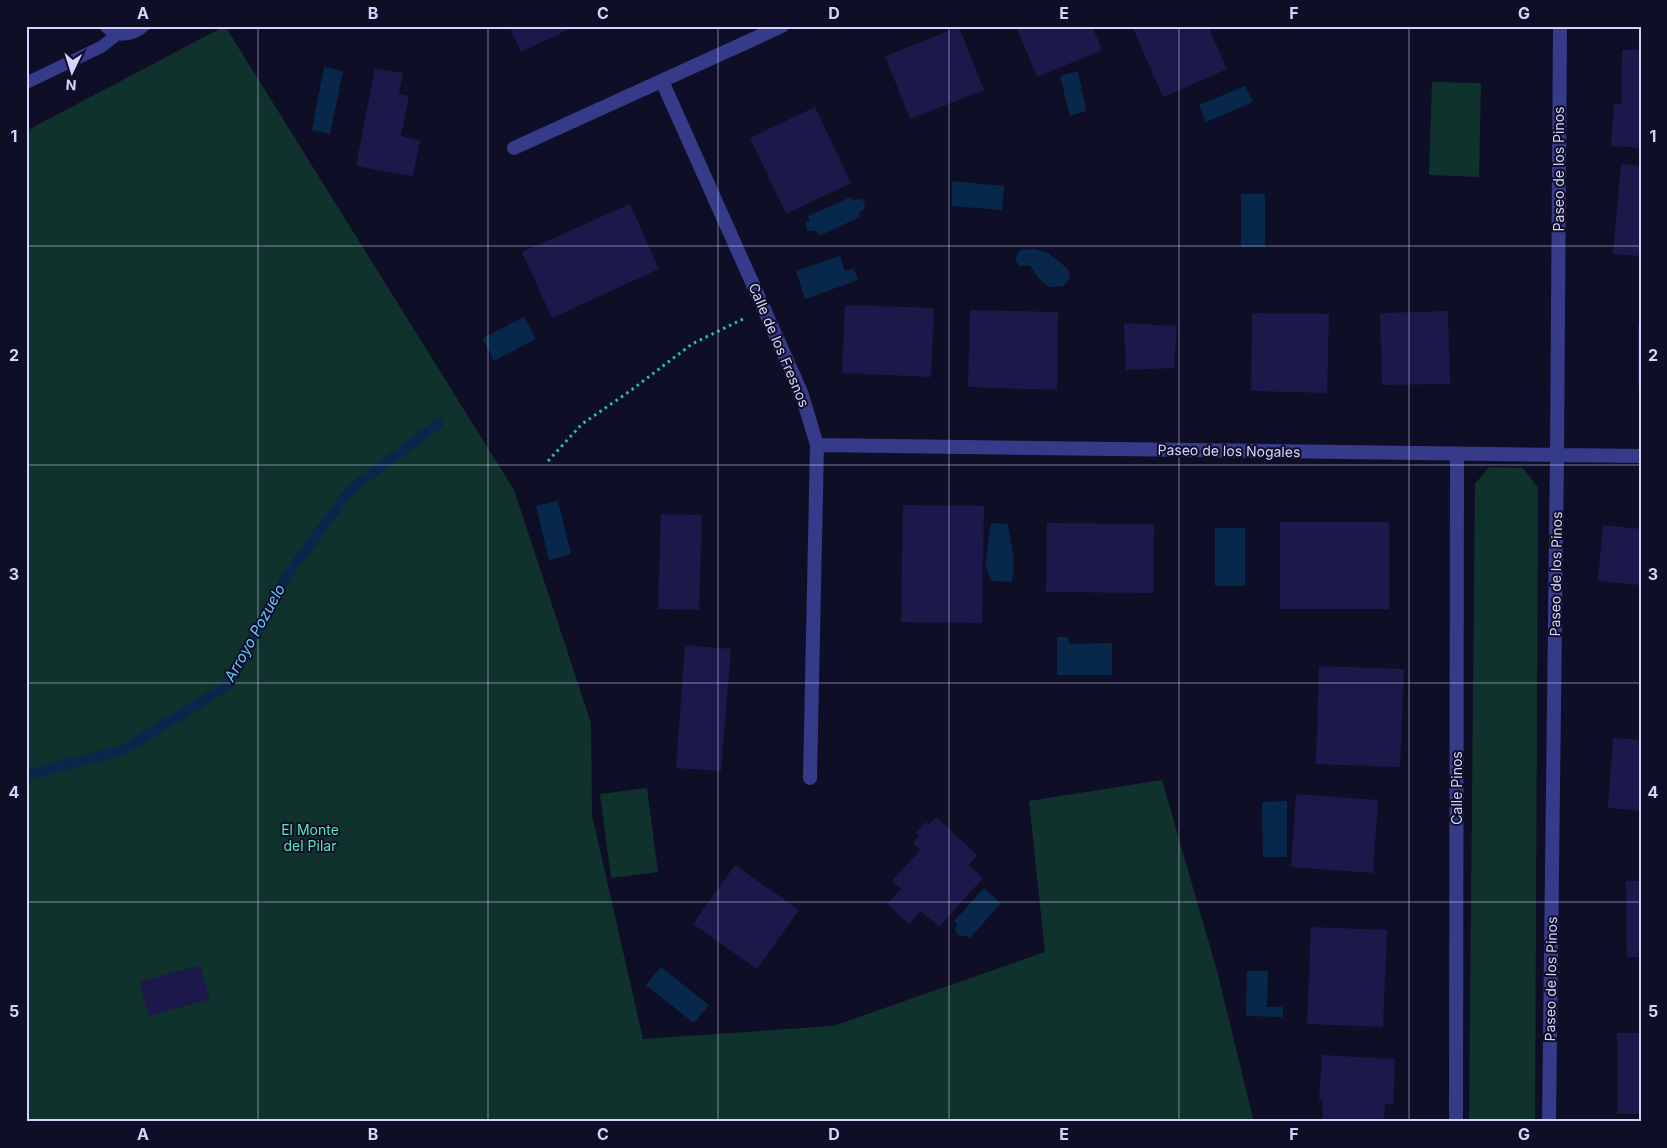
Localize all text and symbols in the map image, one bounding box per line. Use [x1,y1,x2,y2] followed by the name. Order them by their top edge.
[137,3,149,23] text: A
[368,3,378,23] text: B
[597,3,609,23] text: C
[828,3,840,23] text: D
[1059,3,1069,23] text: E
[1289,3,1299,23] text: F
[1518,3,1530,23] text: G
[48,48,98,98] north arrow
[65,77,77,94] text: N
[1550,107,1567,231] street label: Paseo de los Pinos
[11,126,17,146] text: 1
[1650,126,1656,146] text: 1
[746,280,813,409] street label: Calle de los Fresnos
[9,345,19,365] text: 2
[1648,345,1658,365] text: 2
[1157,441,1301,460] street label: Paseo de los Nogales
[1546,511,1565,637] street label: Paseo de los Pinos
[9,564,19,584] text: 3
[1648,564,1658,584] text: 3
[219,581,289,686] water label: Arroyo Pozuelo
[1448,751,1465,825] street label: Calle Pinos
[9,782,20,802] text: 4
[1648,782,1659,802] text: 4
[281,821,339,854] park label: El Monte del Pilar
[1541,916,1560,1042] street label: Paseo de los Pinos
[9,1001,19,1021] text: 5
[1648,1001,1658,1021] text: 5
[137,1124,149,1144] text: A
[368,1124,378,1144] text: B
[597,1124,609,1144] text: C
[828,1124,840,1144] text: D
[1059,1124,1069,1144] text: E
[1289,1124,1299,1144] text: F
[1518,1124,1530,1144] text: G

